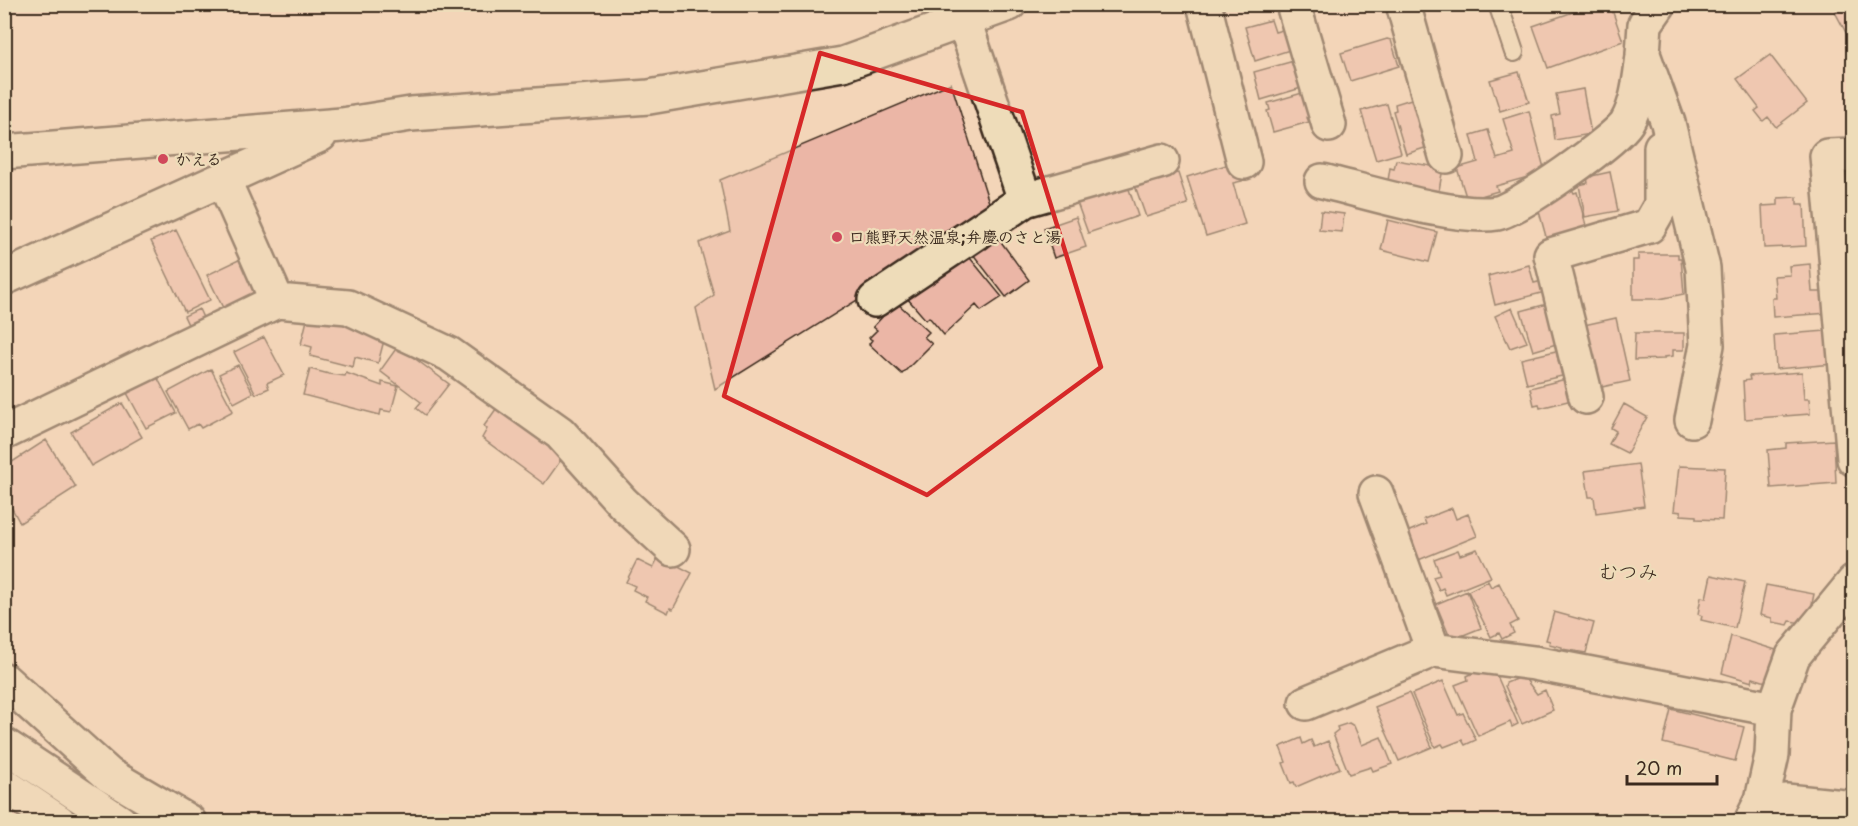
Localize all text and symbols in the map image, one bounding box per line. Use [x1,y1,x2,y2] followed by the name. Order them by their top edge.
[175,146,223,170] place label: かえる
[156,152,170,166] marker: かえる
[849,224,1062,248] place label: 口熊野天然温泉;弁慶のさと湯
[830,230,844,244] marker: 口熊野天然温泉;弁慶のさと湯
[1598,556,1658,586] district label: むつみ
[1627,748,1717,786] scale bar
[1636,754,1682,781] text: 20 m

